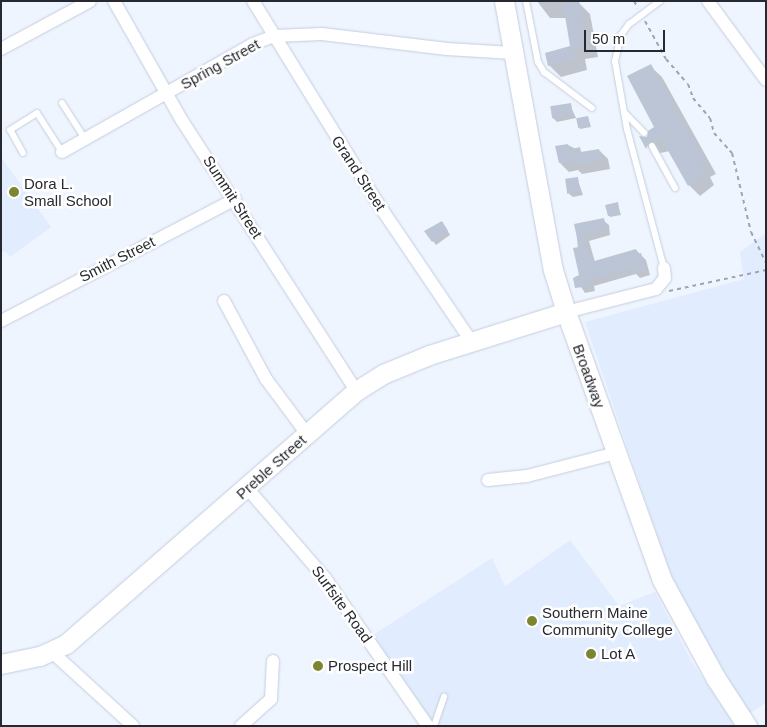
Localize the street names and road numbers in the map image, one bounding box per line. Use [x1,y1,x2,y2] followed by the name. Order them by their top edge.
[177,35,263,93] street label: Spring Street
[328,132,390,214] street label: Grand Street
[200,152,266,242] street label: Summit Street
[76,232,158,286] street label: Smith Street
[569,342,609,410] street label: Broadway
[232,431,310,503] street label: Preble Street
[308,562,376,646] street label: Surfsite Road

